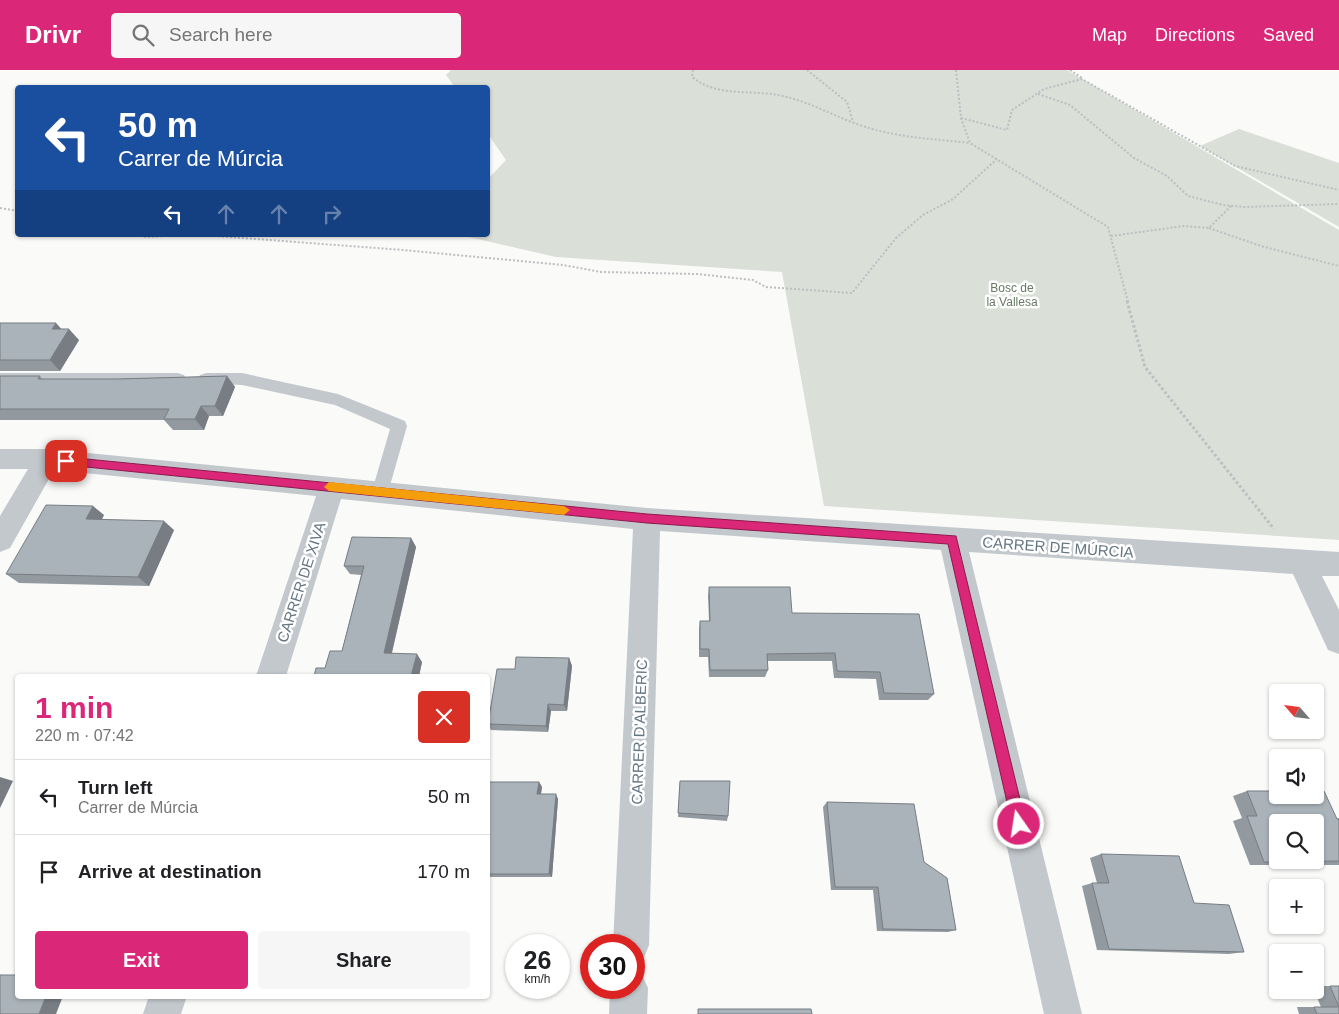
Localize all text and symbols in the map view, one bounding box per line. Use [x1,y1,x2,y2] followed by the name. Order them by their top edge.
[111,13,461,58] search box
[25,21,81,48] text: Drivr
[129,21,157,49] icon: search
[169,24,273,45] text: Search here
[1092,25,1127,45] text: Map
[1155,25,1235,45] text: Directions
[1263,25,1314,45] text: Saved
[35,105,100,170] icon: left
[118,105,198,144] text: 50 m
[118,146,283,171] text: Carrer de Múrcia
[159,200,187,228] icon: left
[212,200,240,228] icon: ahead
[265,200,293,228] icon: ahead
[318,200,346,228] icon: right
[986,281,1038,309] park label: Bosc de la Vallesa
[45,440,87,482] pin
[52,447,80,475] icon: arrive
[274,520,328,644] street label: CARRER DE XIVA
[982,533,1134,561] street label: CARRER DE MÚRCIA
[628,659,650,805] street label: CARRER D'ALBERIC
[1269,684,1324,739] north arrow
[1269,684,1324,999] map controls
[35,691,113,724] text: 1 min
[418,691,470,743] button: close
[35,727,134,744] text: 220 m · 07:42
[1269,749,1324,804] button: sound
[78,777,153,798] text: Turn left
[35,783,63,811] icon: left
[428,786,470,807] text: 50 m
[992,797,1044,849] position arrow
[78,799,198,816] text: Carrer de Múrcia
[1269,814,1324,869] button: search
[35,858,63,886] icon: arrive
[78,861,262,882] text: Arrive at destination
[417,861,470,882] text: 170 m
[1269,879,1324,934] button: +
[35,931,248,989] button: Exit
[258,931,470,989] button: Share
[580,934,645,999] speed limit sign: 30
[1269,944,1324,999] button: −
[524,946,551,974] text: 26
[524,972,551,986] text: km/h

